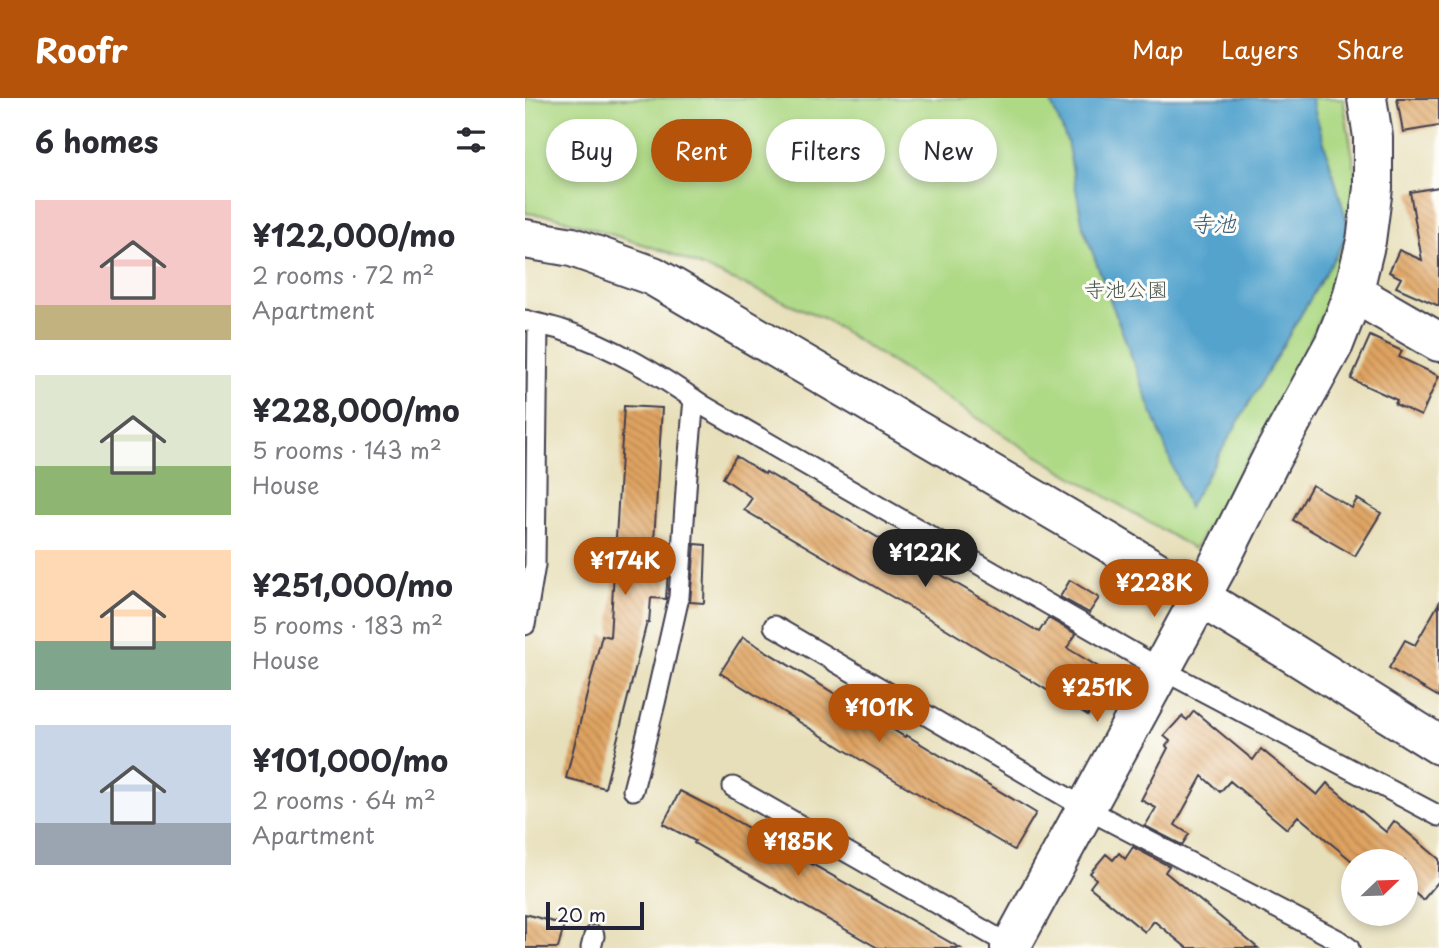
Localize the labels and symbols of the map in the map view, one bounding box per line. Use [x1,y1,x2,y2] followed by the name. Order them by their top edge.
[1190,205,1237,240] water label: 寺池
[1084,272,1168,304] park label: 寺池公園
[876,530,974,589] pin: ¥122K
[576,538,674,597] pin: ¥174K
[1105,560,1203,619] pin: ¥228K
[1048,664,1146,724] pin: ¥251K
[830,684,928,744] pin: ¥101K
[749,818,847,878] pin: ¥185K
[1341,849,1417,926] north arrow
[546,899,644,931] scale bar

